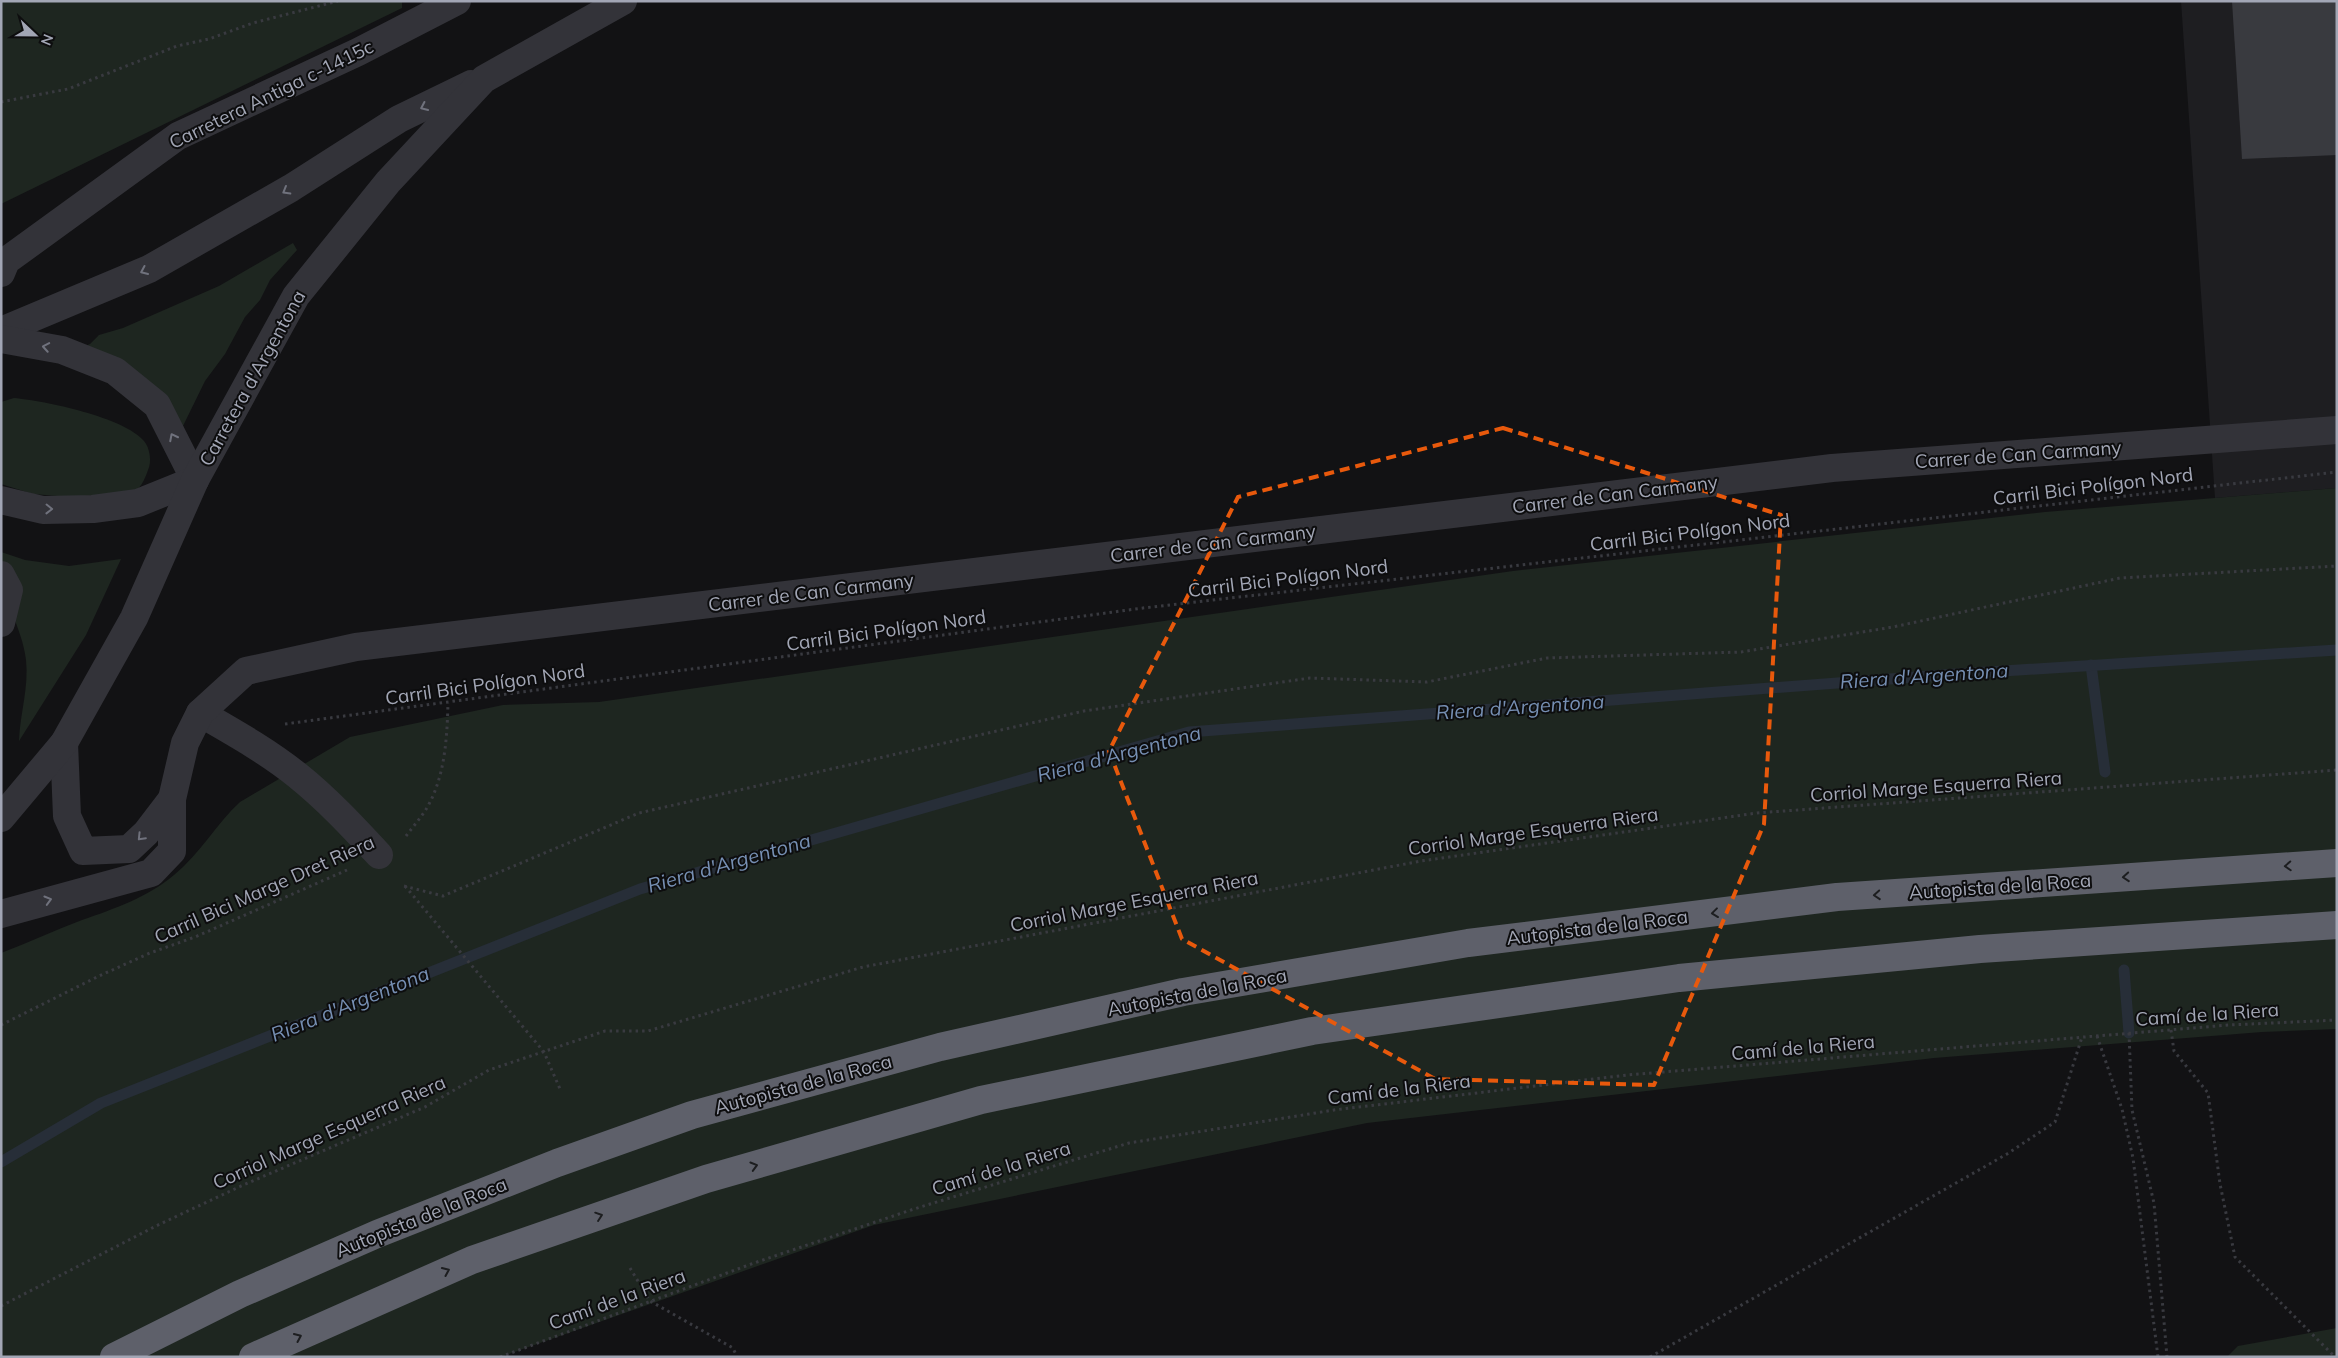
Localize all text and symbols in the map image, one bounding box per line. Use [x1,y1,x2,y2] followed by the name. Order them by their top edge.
[10,10,60,60] north arrow
[37,32,57,48] text: N
[165,34,377,154] street label: Carretera Antiga c-1415c
[420,100,429,111] one-way arrow
[282,185,291,195] one-way arrow
[140,264,149,275] one-way arrow
[194,286,310,470] street label: Carretera d'Argentona
[42,342,50,352] one-way arrow
[169,433,179,442] one-way arrow
[1914,435,2122,473] street label: Carrer de Can Carmany
[1991,462,2195,510] street label: Carril Bici Polígon Nord
[1511,469,1719,519] street label: Carrer de Can Carmany
[46,504,53,514] one-way arrow
[1588,508,1792,556] street label: Carril Bici Polígon Nord
[1109,518,1317,568] street label: Carrer de Can Carmany
[1186,554,1390,602] street label: Carril Bici Polígon Nord
[707,567,915,617] street label: Carrer de Can Carmany
[784,604,988,656] street label: Carril Bici Polígon Nord
[1839,657,2009,694] water label: Riera d'Argentona
[383,658,587,710] street label: Carril Bici Polígon Nord
[1435,688,1605,725] water label: Riera d'Argentona
[1034,720,1204,787] water label: Riera d'Argentona
[1809,765,2063,807] street label: Corriol Marge Esquerra Riera
[1406,802,1660,860] street label: Corriol Marge Esquerra Riera
[644,827,813,898] water label: Riera d'Argentona
[150,830,378,948] street label: Carril Bici Marge Dret Riera
[138,831,147,840] one-way arrow
[2284,861,2292,872] one-way arrow
[1008,865,1260,937] street label: Corriol Marge Esquerra Riera
[1908,868,2092,904] street label: Autopista de la Roca
[2122,871,2130,882] one-way arrow
[1872,889,1880,900] one-way arrow
[44,895,53,906] one-way arrow
[1505,904,1689,950] street label: Autopista de la Roca
[1711,907,1719,917] one-way arrow
[267,960,433,1047] water label: Riera d'Argentona
[1105,963,1289,1021] street label: Autopista de la Roca
[2134,997,2280,1031] street label: Camí de la Riera
[1730,1029,1876,1065] street label: Camí de la Riera
[712,1049,894,1119] street label: Autopista de la Roca
[1326,1068,1472,1110] street label: Camí de la Riera
[209,1070,449,1194] street label: Corriol Marge Esquerra Riera
[929,1135,1073,1201] street label: Camí de la Riera
[749,1161,757,1171] one-way arrow
[332,1172,510,1262] street label: Autopista de la Roca
[594,1212,603,1222] one-way arrow
[545,1263,689,1335] street label: Camí de la Riera
[441,1267,450,1278] one-way arrow
[293,1333,302,1344] one-way arrow

